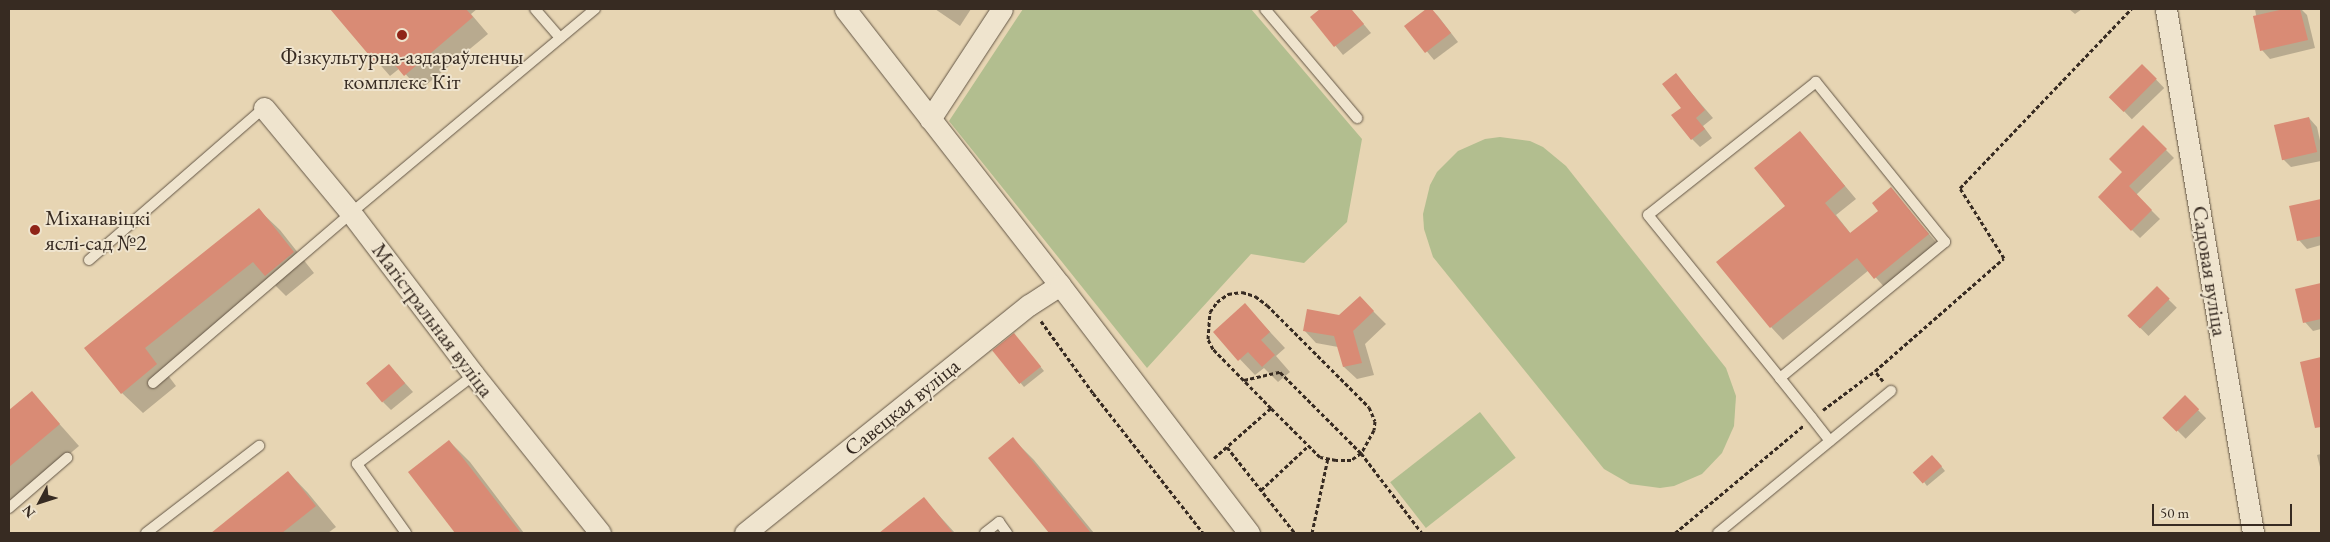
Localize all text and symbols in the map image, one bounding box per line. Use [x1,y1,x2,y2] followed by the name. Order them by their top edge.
[396,29,408,41] marker: Фізкультурна-аздараўленчы комплекс Кіт
[281,43,523,94] place label: Фізкультурна-аздараўленчы комплекс Кіт
[45,204,150,255] place label: Міханавіцкі яслі-сад №2
[2187,204,2233,338] street label: Садовая вуліца
[29,224,41,236] marker: Міханавіцкі яслі-сад №2
[366,237,500,403] street label: Магістральная вуліца
[839,352,965,462] street label: Савецкая вуліца
[15,477,65,527] north arrow
[2155,494,2295,526] scale bar
[18,502,39,522] text: N
[2160,503,2189,522] text: 50 m

